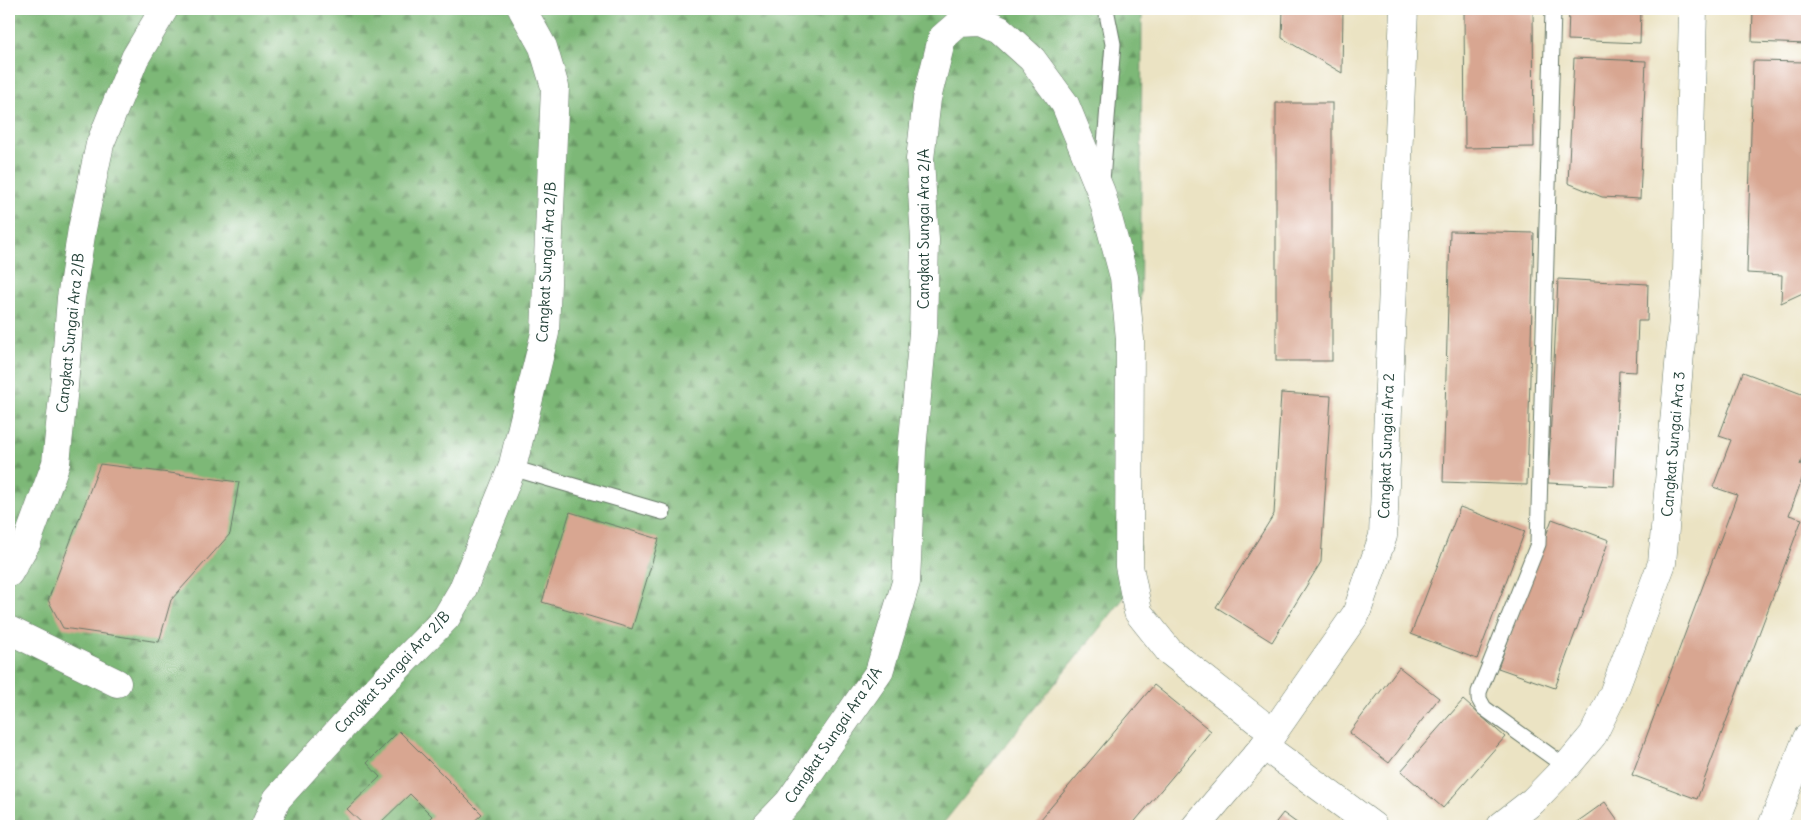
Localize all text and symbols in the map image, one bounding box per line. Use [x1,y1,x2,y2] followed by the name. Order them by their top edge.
[914,148,933,309] street label: Cangkat Sungai Ara 2/A
[532,181,560,343] street label: Cangkat Sungai Ara 2/B
[52,252,88,414] street label: Cangkat Sungai Ara 2/B
[1657,370,1689,518] street label: Cangkat Sungai Ara 3
[1374,373,1398,519] street label: Cangkat Sungai Ara 2
[330,607,454,737] street label: Cangkat Sungai Ara 2/B
[780,663,886,807] street label: Cangkat Sungai Ara 2/A

